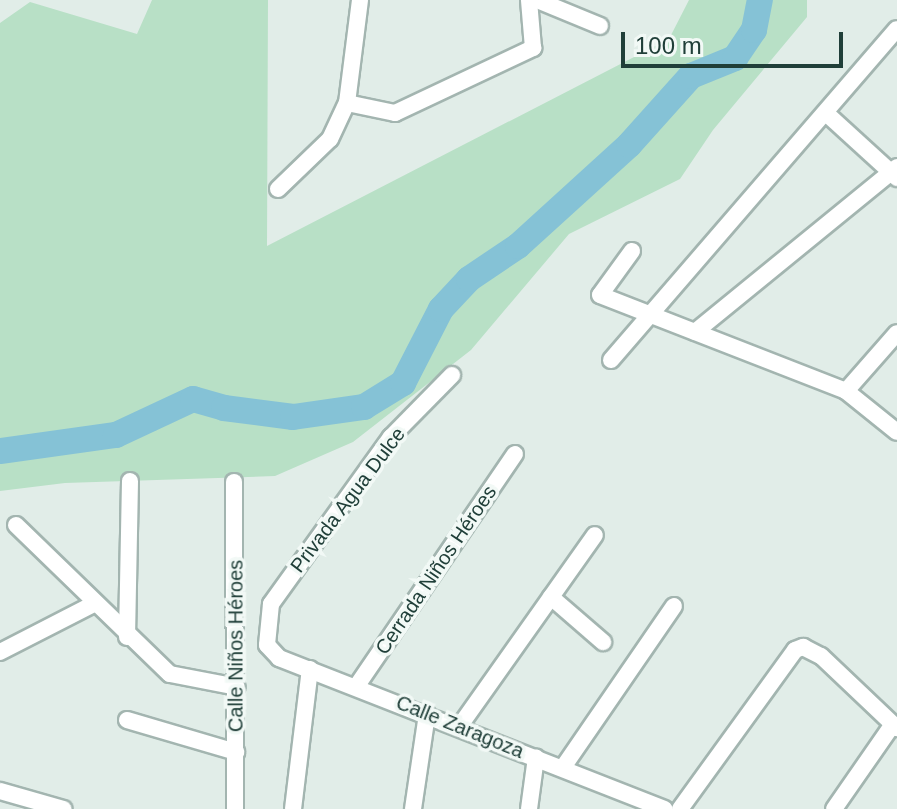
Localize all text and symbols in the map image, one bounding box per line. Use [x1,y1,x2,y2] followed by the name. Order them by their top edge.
[625,16,847,66] scale bar
[635,32,702,59] text: 100 m
[285,422,411,578] street label: Privada Agua Dulce
[370,481,502,659] street label: Cerrada Niños Héroes
[224,560,248,732] street label: Calle Niños Héroes
[393,690,527,764] street label: Calle Zaragoza

